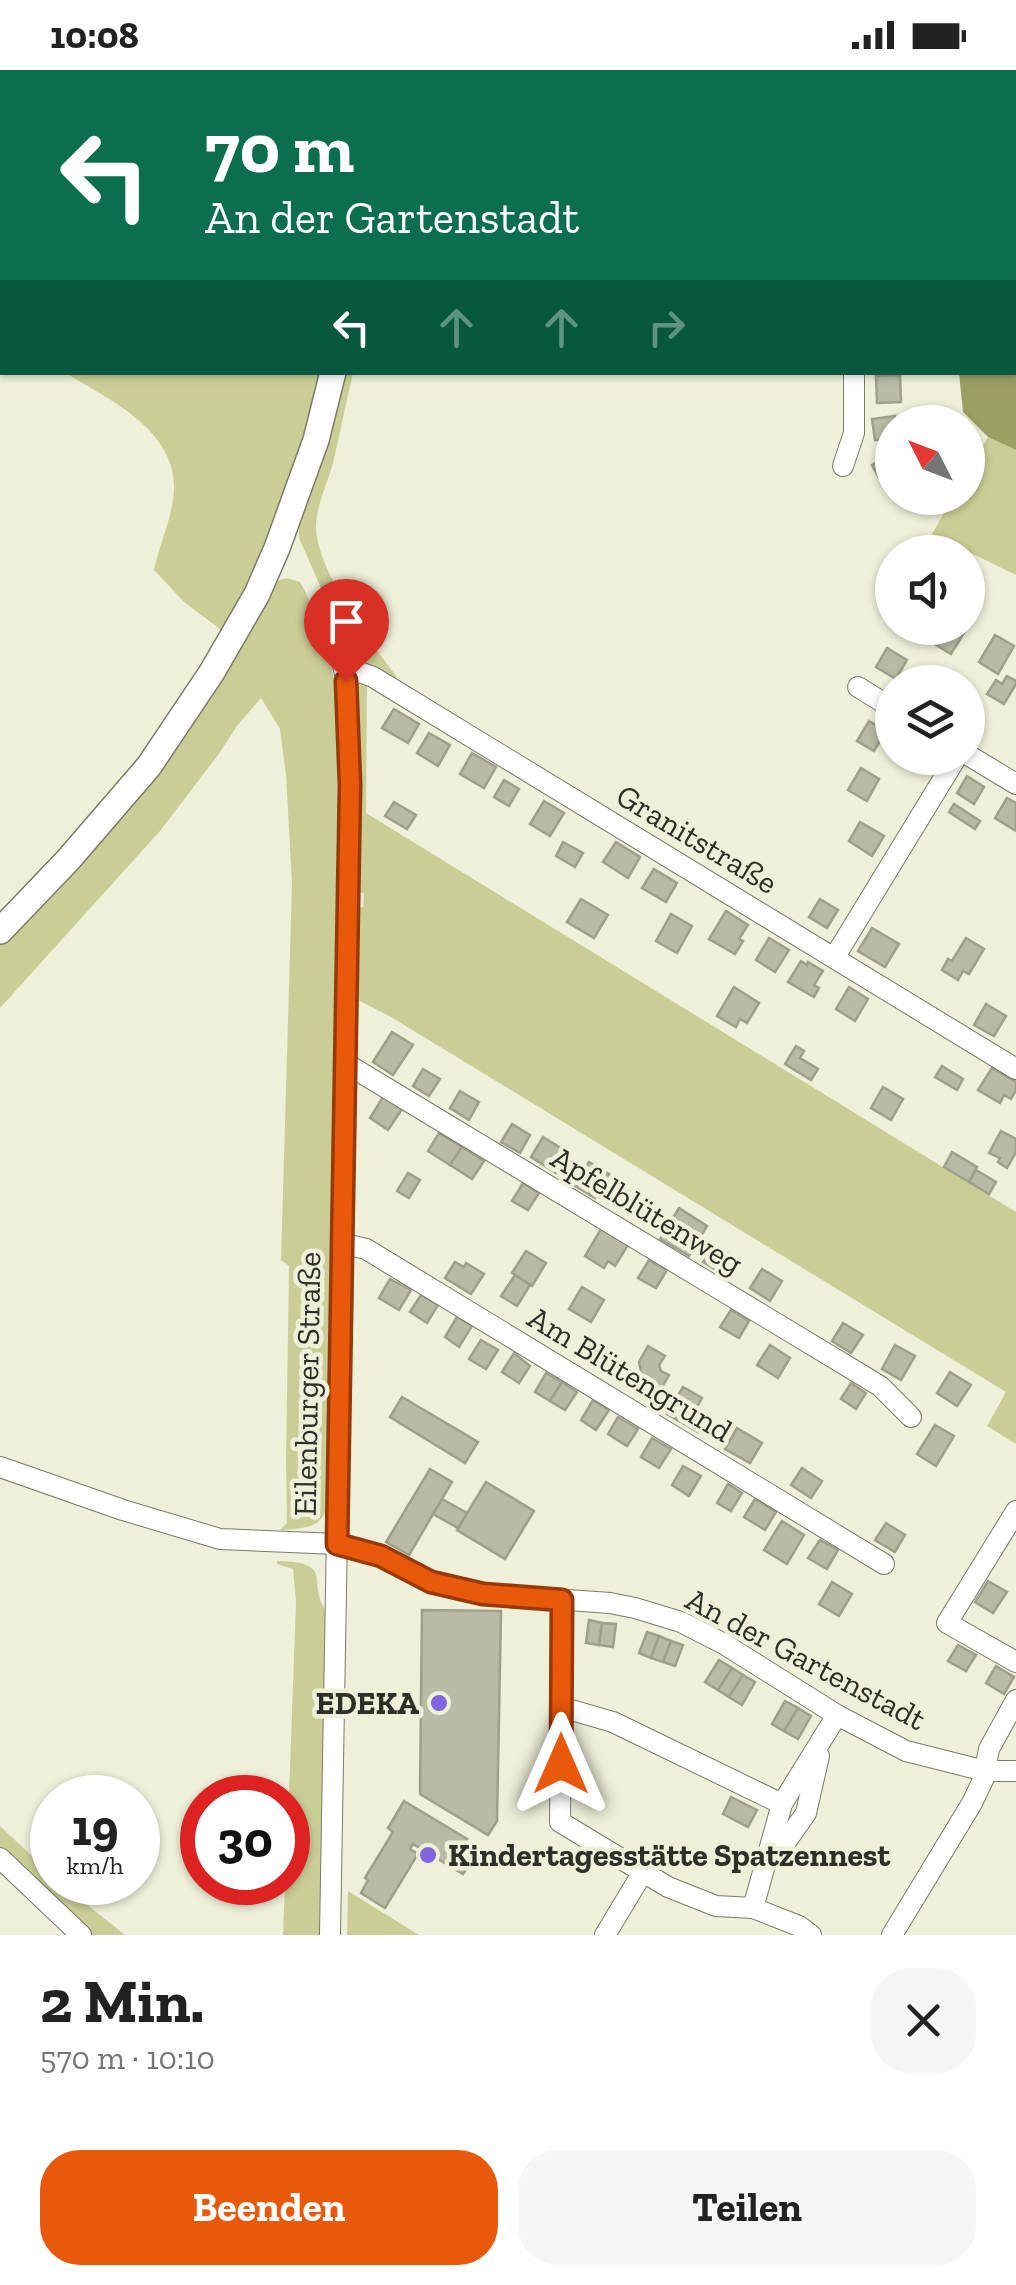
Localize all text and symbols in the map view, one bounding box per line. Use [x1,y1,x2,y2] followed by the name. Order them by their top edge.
[50,12,139,58] text: 10:08
[205,106,354,190] text: 70 m
[40,110,170,240] icon: left
[205,191,579,245] text: An der Gartenstadt
[324,300,379,355] icon: left
[429,300,484,355] icon: ahead
[534,300,589,355] icon: ahead
[639,300,694,355] icon: right
[875,405,985,515] north arrow
[875,405,985,775] map controls
[875,535,985,645] button: sound
[304,579,389,682] pin
[319,594,374,649] icon: arrive
[875,665,985,775] button: layers
[610,776,784,902] street label: Granitstraße
[544,1138,750,1282] street label: Apfelblütenweg
[286,1251,328,1517] street label: Eilenburger Straße
[521,1298,739,1450] street label: Am Blütengrund
[680,1580,933,1738] street label: An der Gartenstadt
[315,1684,419,1722] place label: EDEKA
[428,1692,450,1714] marker: EDEKA
[509,1712,613,1816] position arrow
[180,1775,310,1905] speed limit sign: 30
[72,1798,118,1858] text: 19
[448,1836,891,1874] place label: Kindertagesstätte Spatzennest
[417,1844,439,1866] marker: Kindertagesstätte Spatzennest
[66,1850,124,1880] text: km/h
[40,1965,204,2037] text: 2 Min.
[871,1968,976,2073] button: close
[40,2039,215,2077] text: 570 m · 10:10
[40,2150,498,2265] button: Beenden
[518,2150,976,2265] button: Teilen

